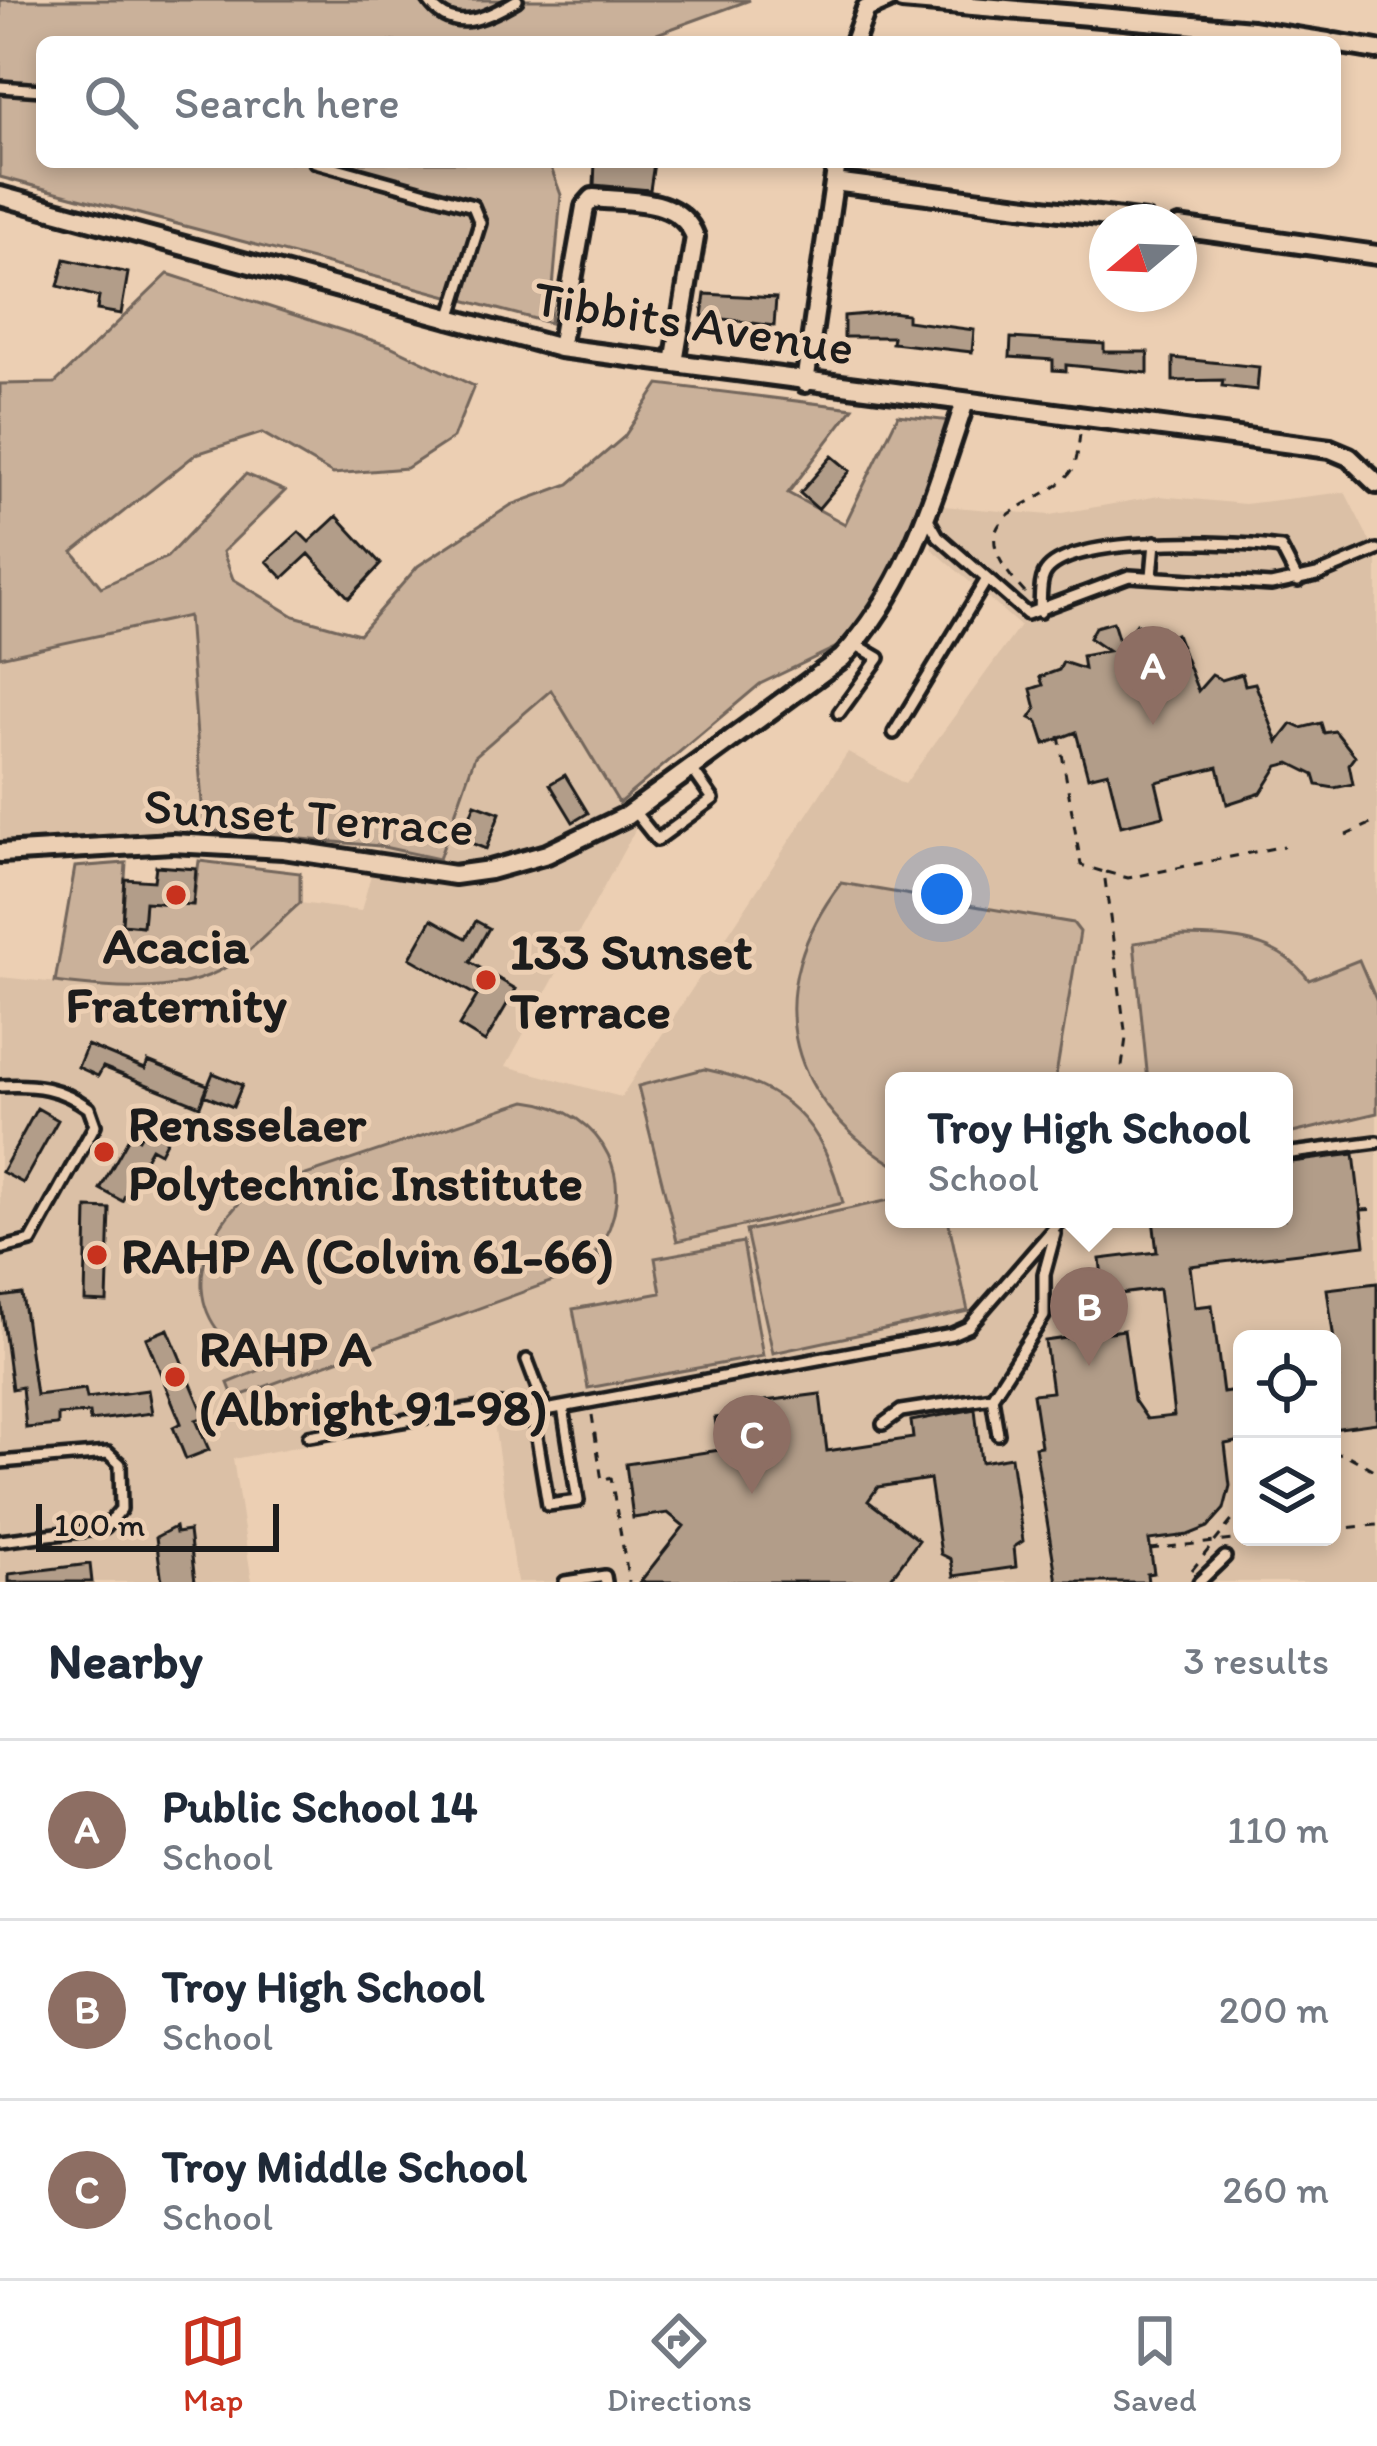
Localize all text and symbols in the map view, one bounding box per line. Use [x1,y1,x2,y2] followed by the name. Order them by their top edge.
[36,36,1341,168] search box
[78,69,144,135] icon: search
[174,75,400,129] text: Search here
[1089,204,1197,312] north arrow
[529,267,858,378] street label: Tibbits Avenue
[1114,626,1192,725] pin: A
[142,775,476,858] street label: Sunset Terrace
[912,864,972,924] your location
[163,882,189,908] marker: Acacia Fraternity
[65,915,287,1035] place label: Acacia Fraternity
[509,921,753,1041] place label: 133 Sunset Terrace
[473,967,499,993] marker: 133 Sunset Terrace
[885,1072,1293,1228] popup
[128,1093,583,1213] place label: Rensselaer Polytechnic Institute
[928,1100,1250,1154] text: Troy High School
[91,1139,117,1165] marker: Rensselaer Polytechnic Institute
[928,1154,1039,1201] text: School
[121,1225,614,1286] place label: RAHP A (Colvin 61-66)
[84,1242,110,1268] marker: RAHP A (Colvin 61-66)
[1050,1267,1128,1366] pin: B
[199,1318,547,1438] place label: RAHP A (Albright 91-98)
[1233,1330,1341,1546] map controls
[1233,1330,1341,1438] button: locate
[162,1364,188,1390] marker: RAHP A (Albright 91-98)
[713,1395,791,1494] pin: C
[1233,1438,1341,1546] button: layers
[36,1498,279,1551] scale bar
[54,1505,145,1544] text: 100 m
[48,1630,203,1691] text: Nearby
[1183,1637,1329,1684] text: 3 results
[162,1779,478,1833] text: Public School 14
[75,1806,99,1853] text: A
[1227,1806,1329,1853] text: 110 m
[162,1833,273,1880] text: School
[162,1959,485,2013] text: Troy High School
[74,1986,100,2033] text: B
[1219,1986,1329,2033] text: 200 m
[162,2013,273,2060] text: School
[162,2139,527,2193] text: Troy Middle School
[74,2166,100,2213] text: C
[1222,2166,1329,2213] text: 260 m
[162,2193,273,2240] text: School
[180,2308,246,2419] tab: Map
[607,2308,752,2419] tab: Directions
[1113,2308,1197,2419] tab: Saved

